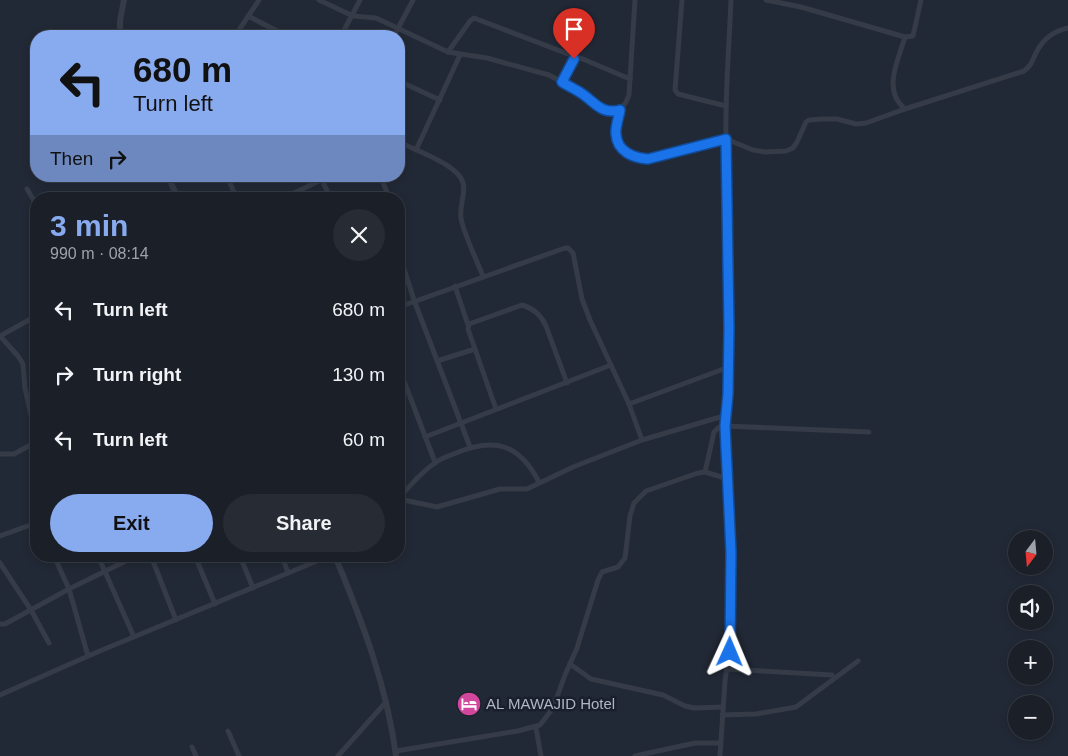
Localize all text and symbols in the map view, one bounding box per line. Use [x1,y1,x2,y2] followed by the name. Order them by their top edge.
[553,8,595,59] pin
[560,15,588,43] icon: arrive
[50,50,115,115] icon: left
[133,50,232,89] text: 680 m
[133,91,213,116] text: Turn left
[103,145,131,173] icon: right
[50,148,93,169] text: Then
[50,209,128,242] text: 3 min
[333,209,385,261] button: close
[50,245,149,262] text: 990 m · 08:14
[50,296,78,324] icon: left
[93,299,168,320] text: Turn left
[332,299,385,320] text: 680 m
[50,361,78,389] icon: right
[93,364,181,385] text: Turn right
[332,364,385,385] text: 130 m
[50,426,78,454] icon: left
[93,429,168,450] text: Turn left
[343,429,385,450] text: 60 m
[50,494,213,552] button: Exit
[223,494,385,552] button: Share
[1008,530,1052,575] north arrow
[1008,530,1053,740] map controls
[1008,585,1053,630] button: sound
[703,625,755,677] position arrow
[1008,640,1053,685] button: +
[456,691,482,717] hotel icon: AL MAWAJID Hotel
[486,695,615,712] place label: AL MAWAJID Hotel
[1008,695,1053,740] button: −

